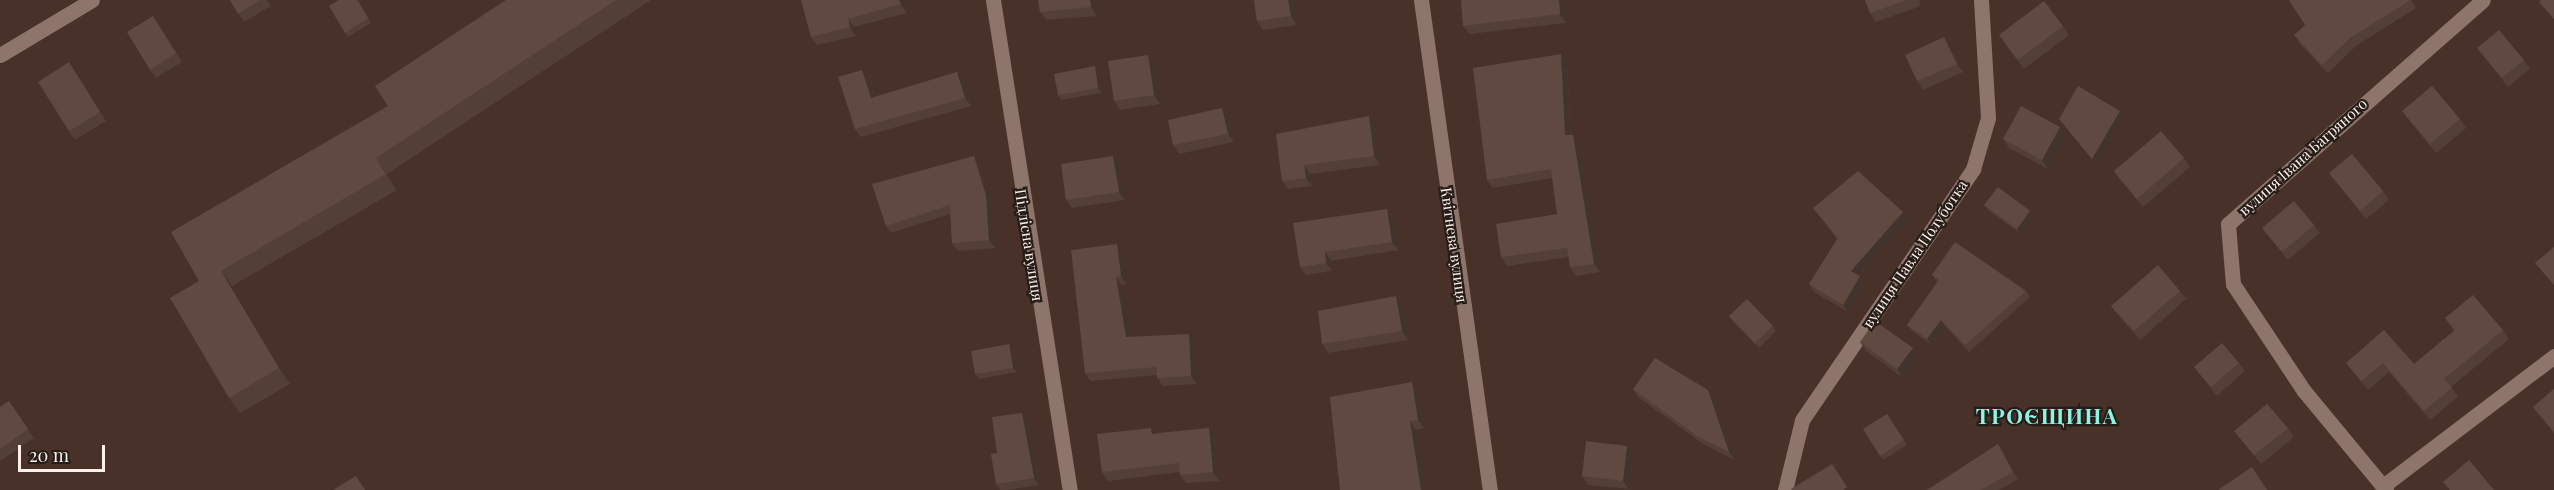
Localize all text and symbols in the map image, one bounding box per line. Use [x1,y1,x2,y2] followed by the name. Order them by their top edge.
[2235,95,2371,219] street label: вулиця Івана Багряного
[1859,177,1971,331] street label: вулиця Павла Полуботка
[1437,186,1471,304] street label: Квітнева вулиця
[1011,188,1047,302] street label: Підлісна вулиця
[1976,402,2118,428] district label: ТРОЄЩИНА
[21,433,108,471] scale bar
[29,443,69,467] text: 20 m

